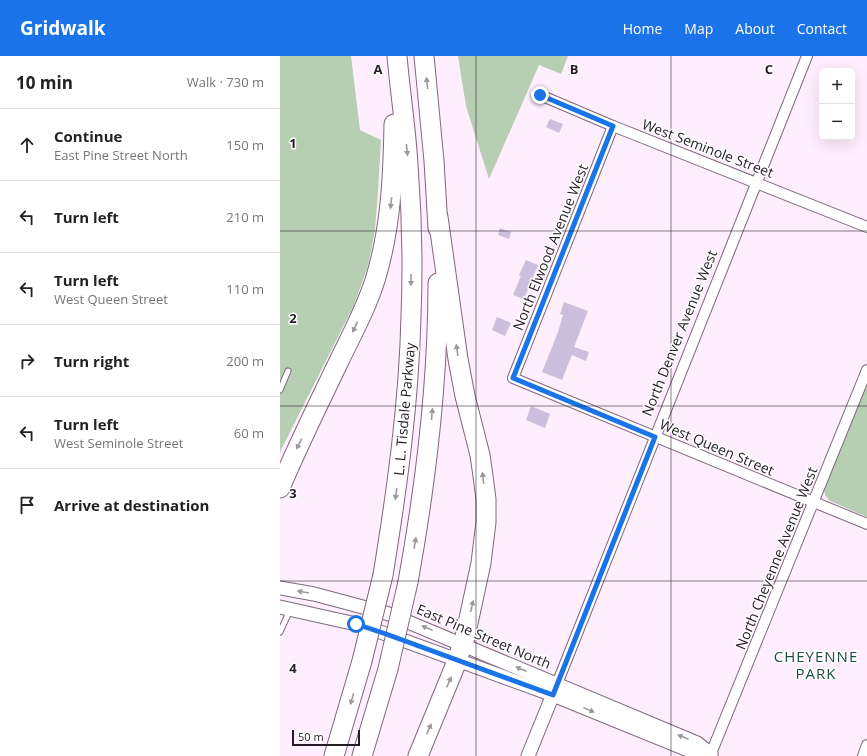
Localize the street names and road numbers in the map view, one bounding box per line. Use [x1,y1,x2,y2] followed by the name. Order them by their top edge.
[640,114,776,182] street label: West Seminole Street
[508,161,592,333] street label: North Elwood Avenue West
[637,247,721,419] street label: North Denver Avenue West
[389,341,419,476] street label: L. L. Tisdale Parkway
[657,414,777,480] street label: West Queen Street
[731,464,821,652] street label: North Cheyenne Avenue West
[414,599,554,673] street label: East Pine Street North

